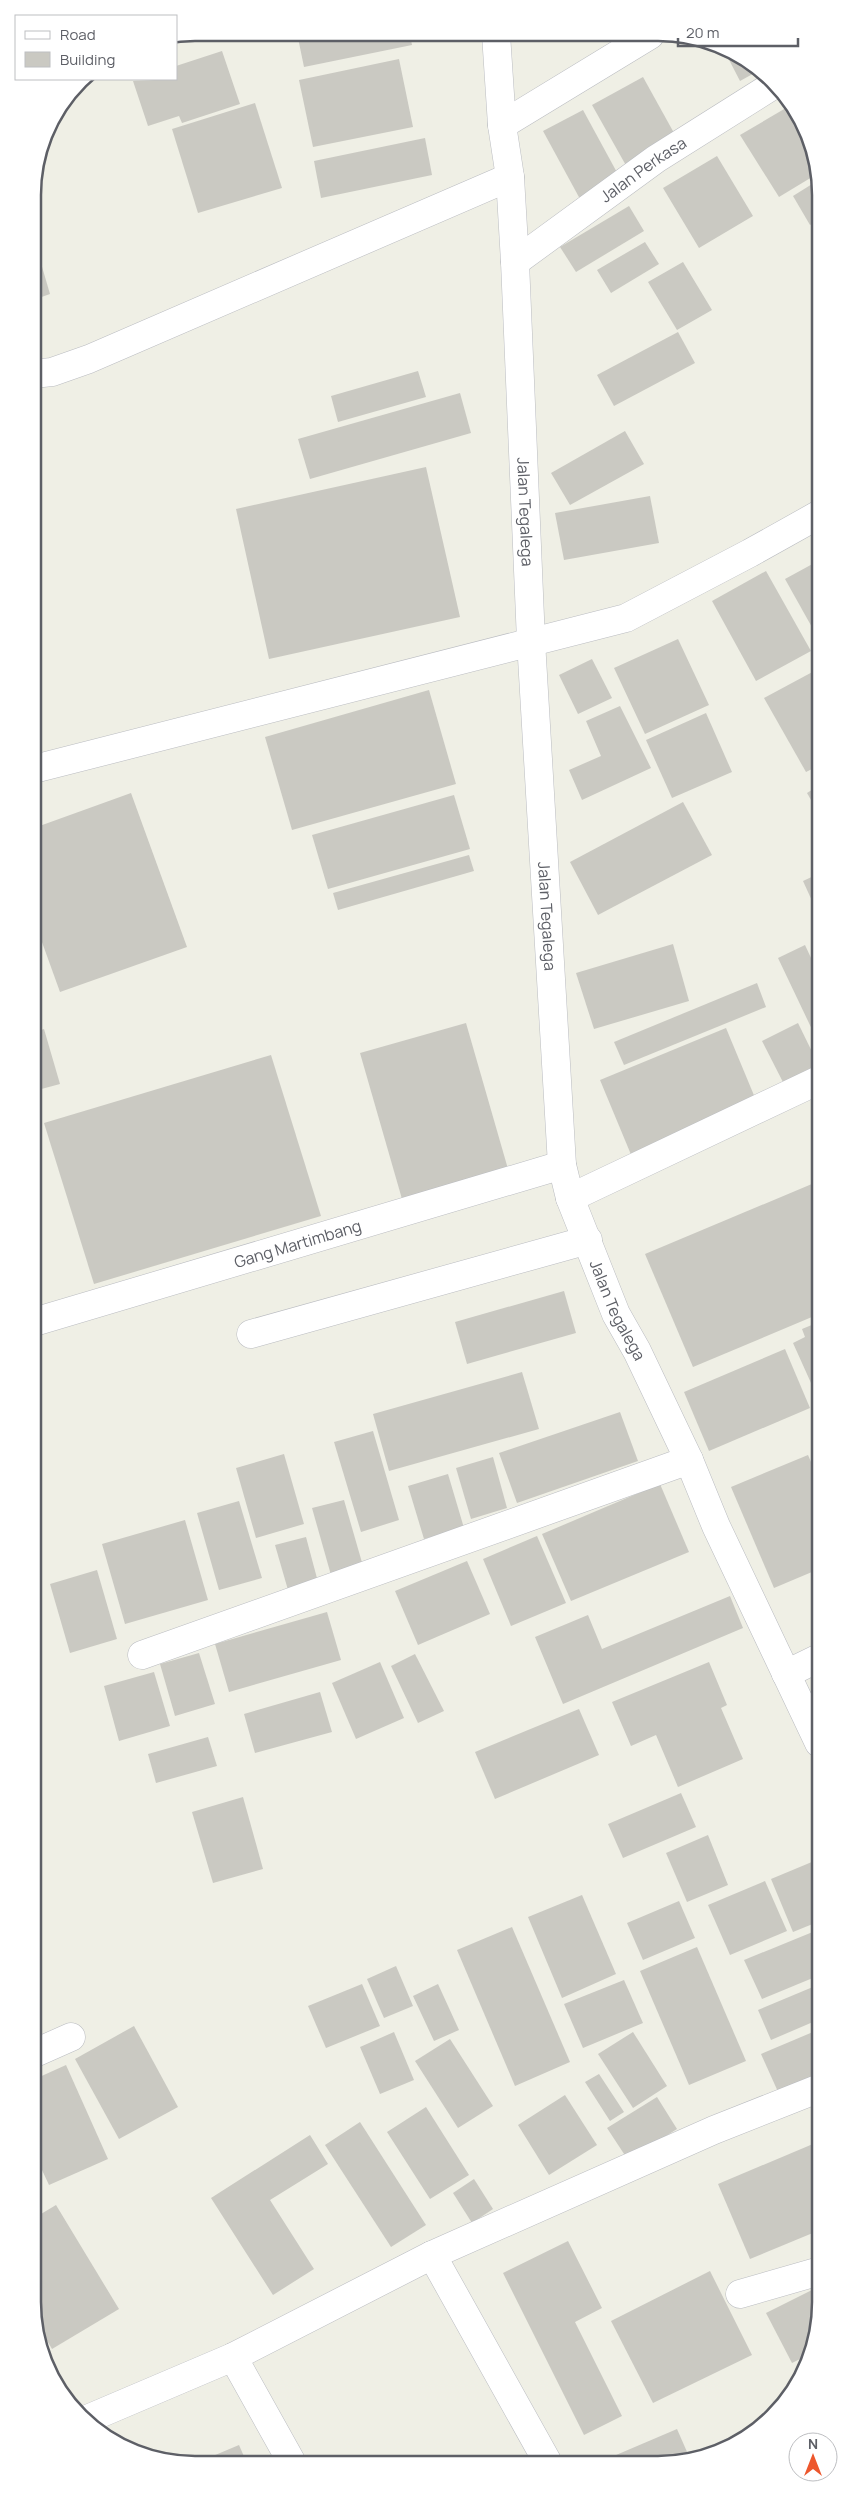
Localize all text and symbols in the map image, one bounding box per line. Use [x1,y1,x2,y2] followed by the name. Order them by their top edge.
[15,15,178,80] legend
[678,15,798,47] scale bar
[686,22,719,43] text: 20 m
[60,24,96,45] text: Road
[60,49,115,70] text: Building
[595,132,690,207] street label: Jalan Perkasa
[512,457,539,567] street label: Jalan Tegalega
[533,861,561,971] street label: Jalan Tegalega
[231,1214,364,1273] street label: Gang Martimbang
[585,1256,651,1364] street label: Jalan Tegalega
[788,2432,838,2482] north arrow
[808,2434,818,2453] text: N

